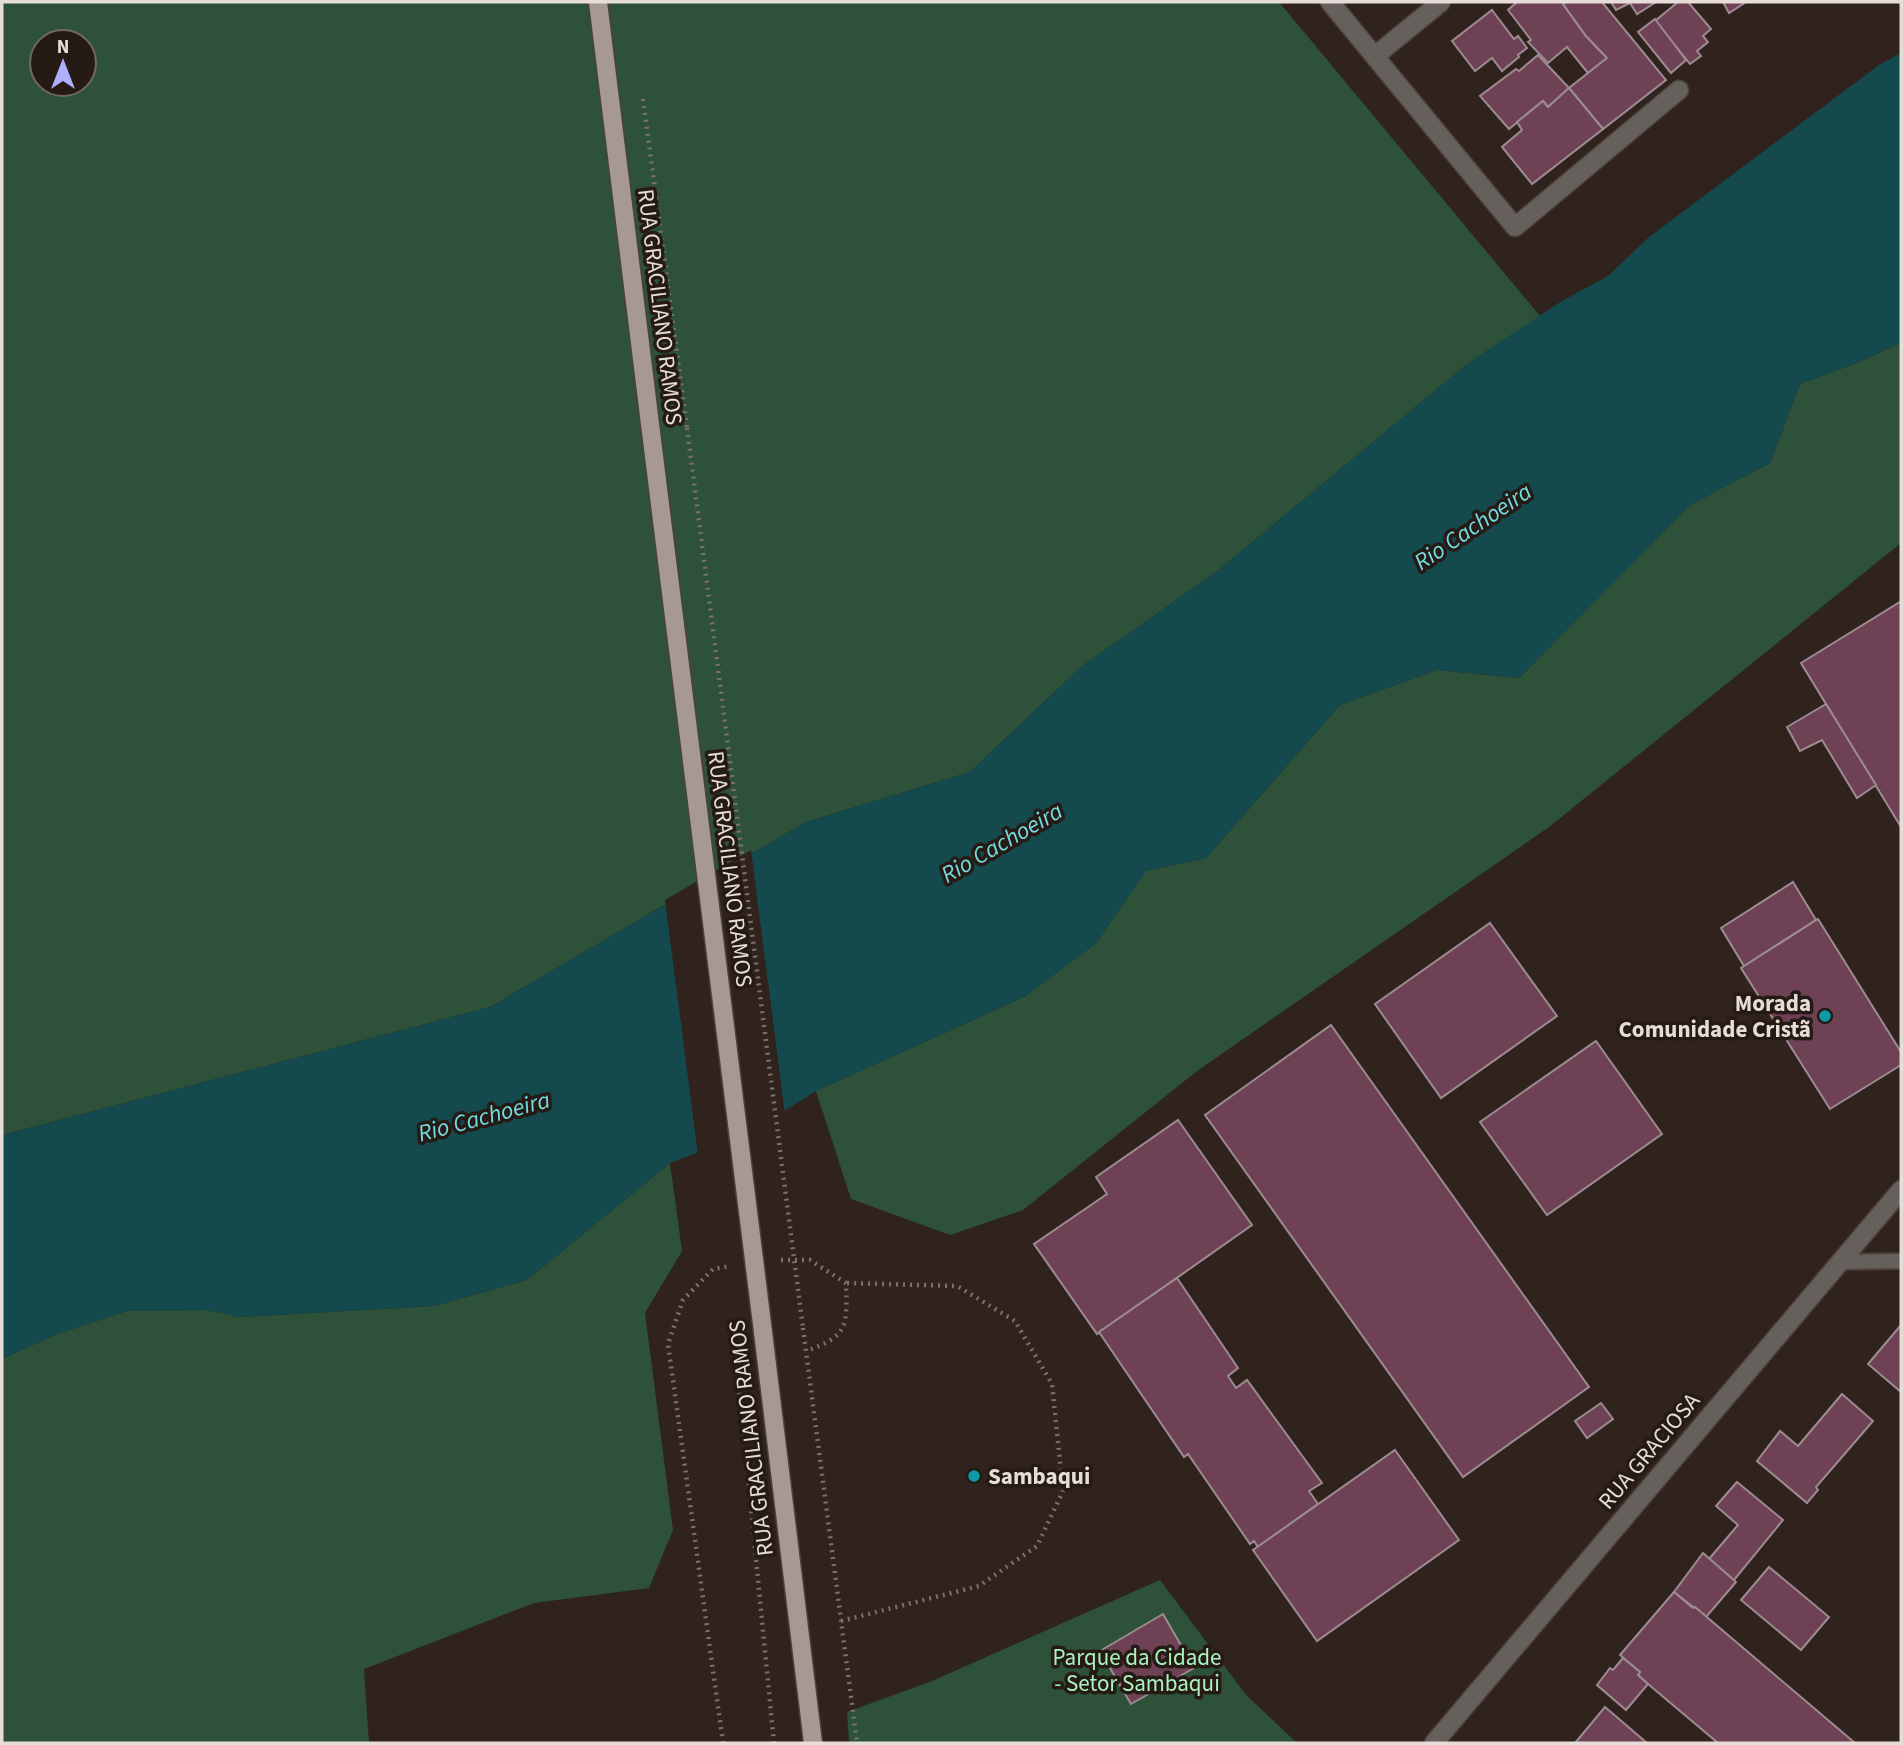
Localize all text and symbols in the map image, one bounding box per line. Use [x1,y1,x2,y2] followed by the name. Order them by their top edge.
[28,28,98,98] north arrow
[57,34,69,61] text: N
[629,187,691,427] street label: RUA GRACILIANO RAMOS
[1407,475,1539,579] water label: Rio Cachoeira
[699,749,761,989] street label: RUA GRACILIANO RAMOS
[935,794,1070,892] water label: Rio Cachoeira
[1618,987,1811,1046] place label: Morada Comunidade Cristã
[1817,1008,1833,1024] marker: Morada Comunidade Cristã
[414,1083,554,1151] water label: Rio Cachoeira
[720,1318,782,1558] street label: RUA GRACILIANO RAMOS
[1590,1385,1708,1517] street label: RUA GRACIOSA
[988,1460,1090,1493] place label: Sambaqui
[966,1468,982,1484] marker: Sambaqui
[1053,1641,1221,1700] park label: Parque da Cidade - Setor Sambaqui

